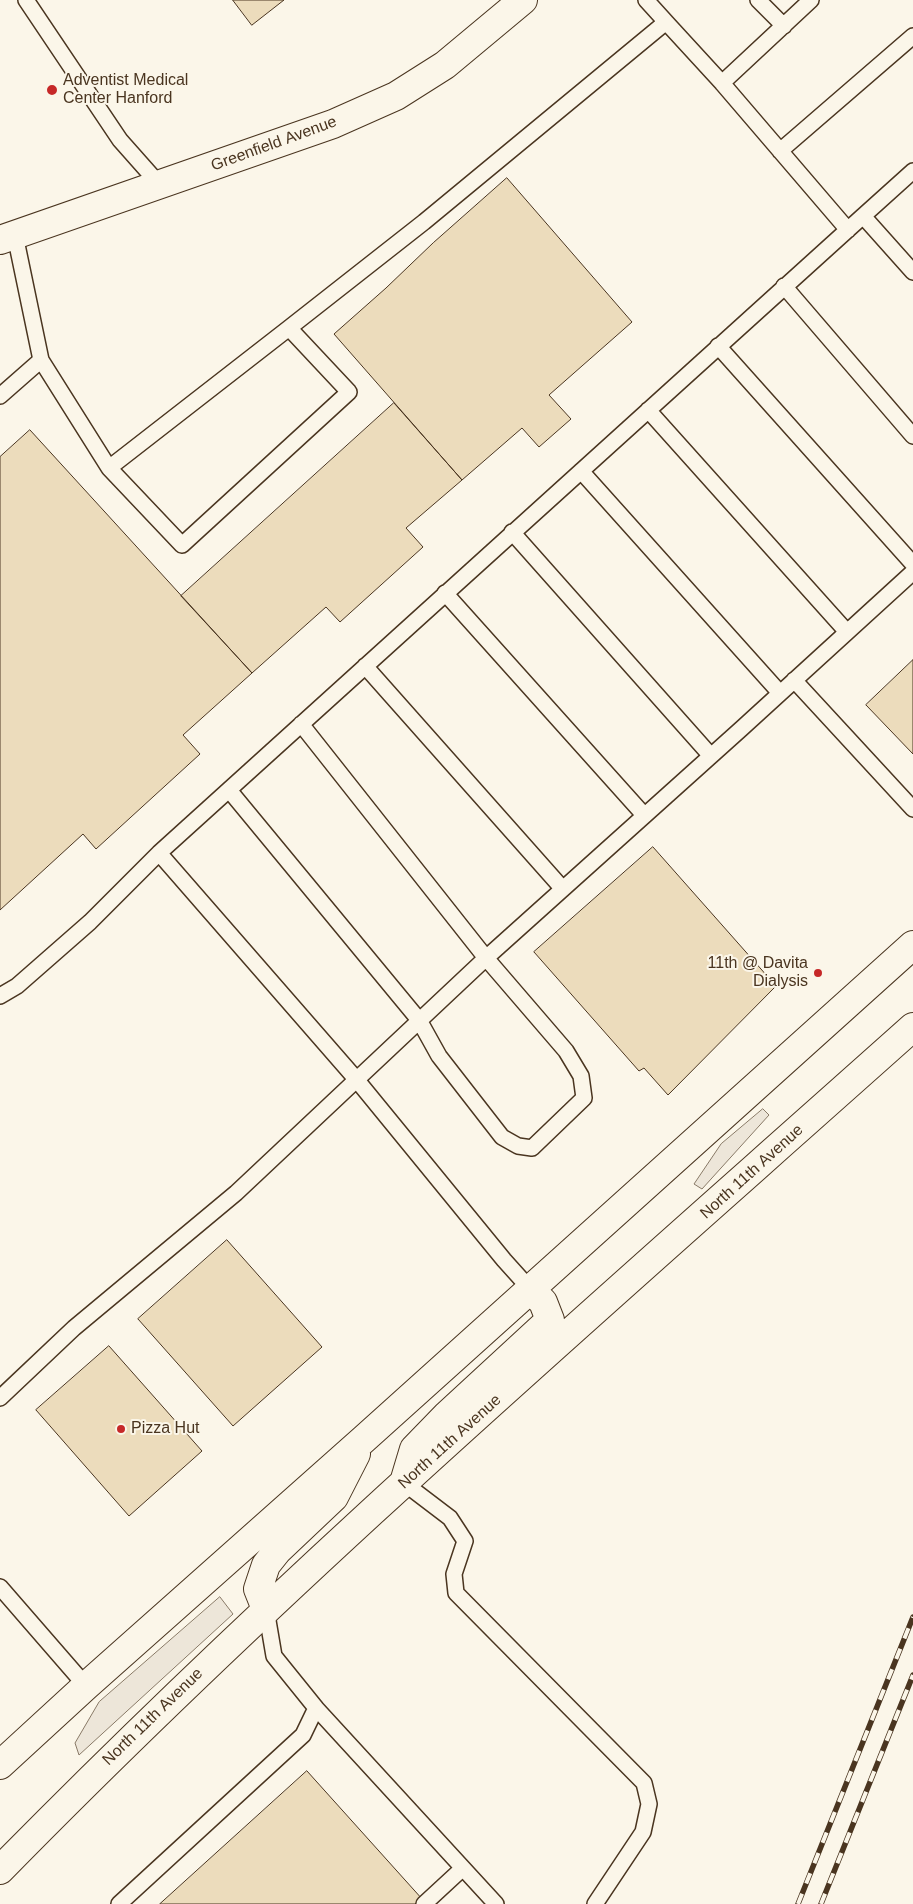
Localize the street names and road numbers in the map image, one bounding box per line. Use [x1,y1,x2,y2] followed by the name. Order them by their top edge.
[209,112,339,176] street label: Greenfield Avenue
[697,1121,807,1223] street label: North 11th Avenue
[395,1391,505,1493] street label: North 11th Avenue
[99,1664,207,1770] street label: North 11th Avenue

